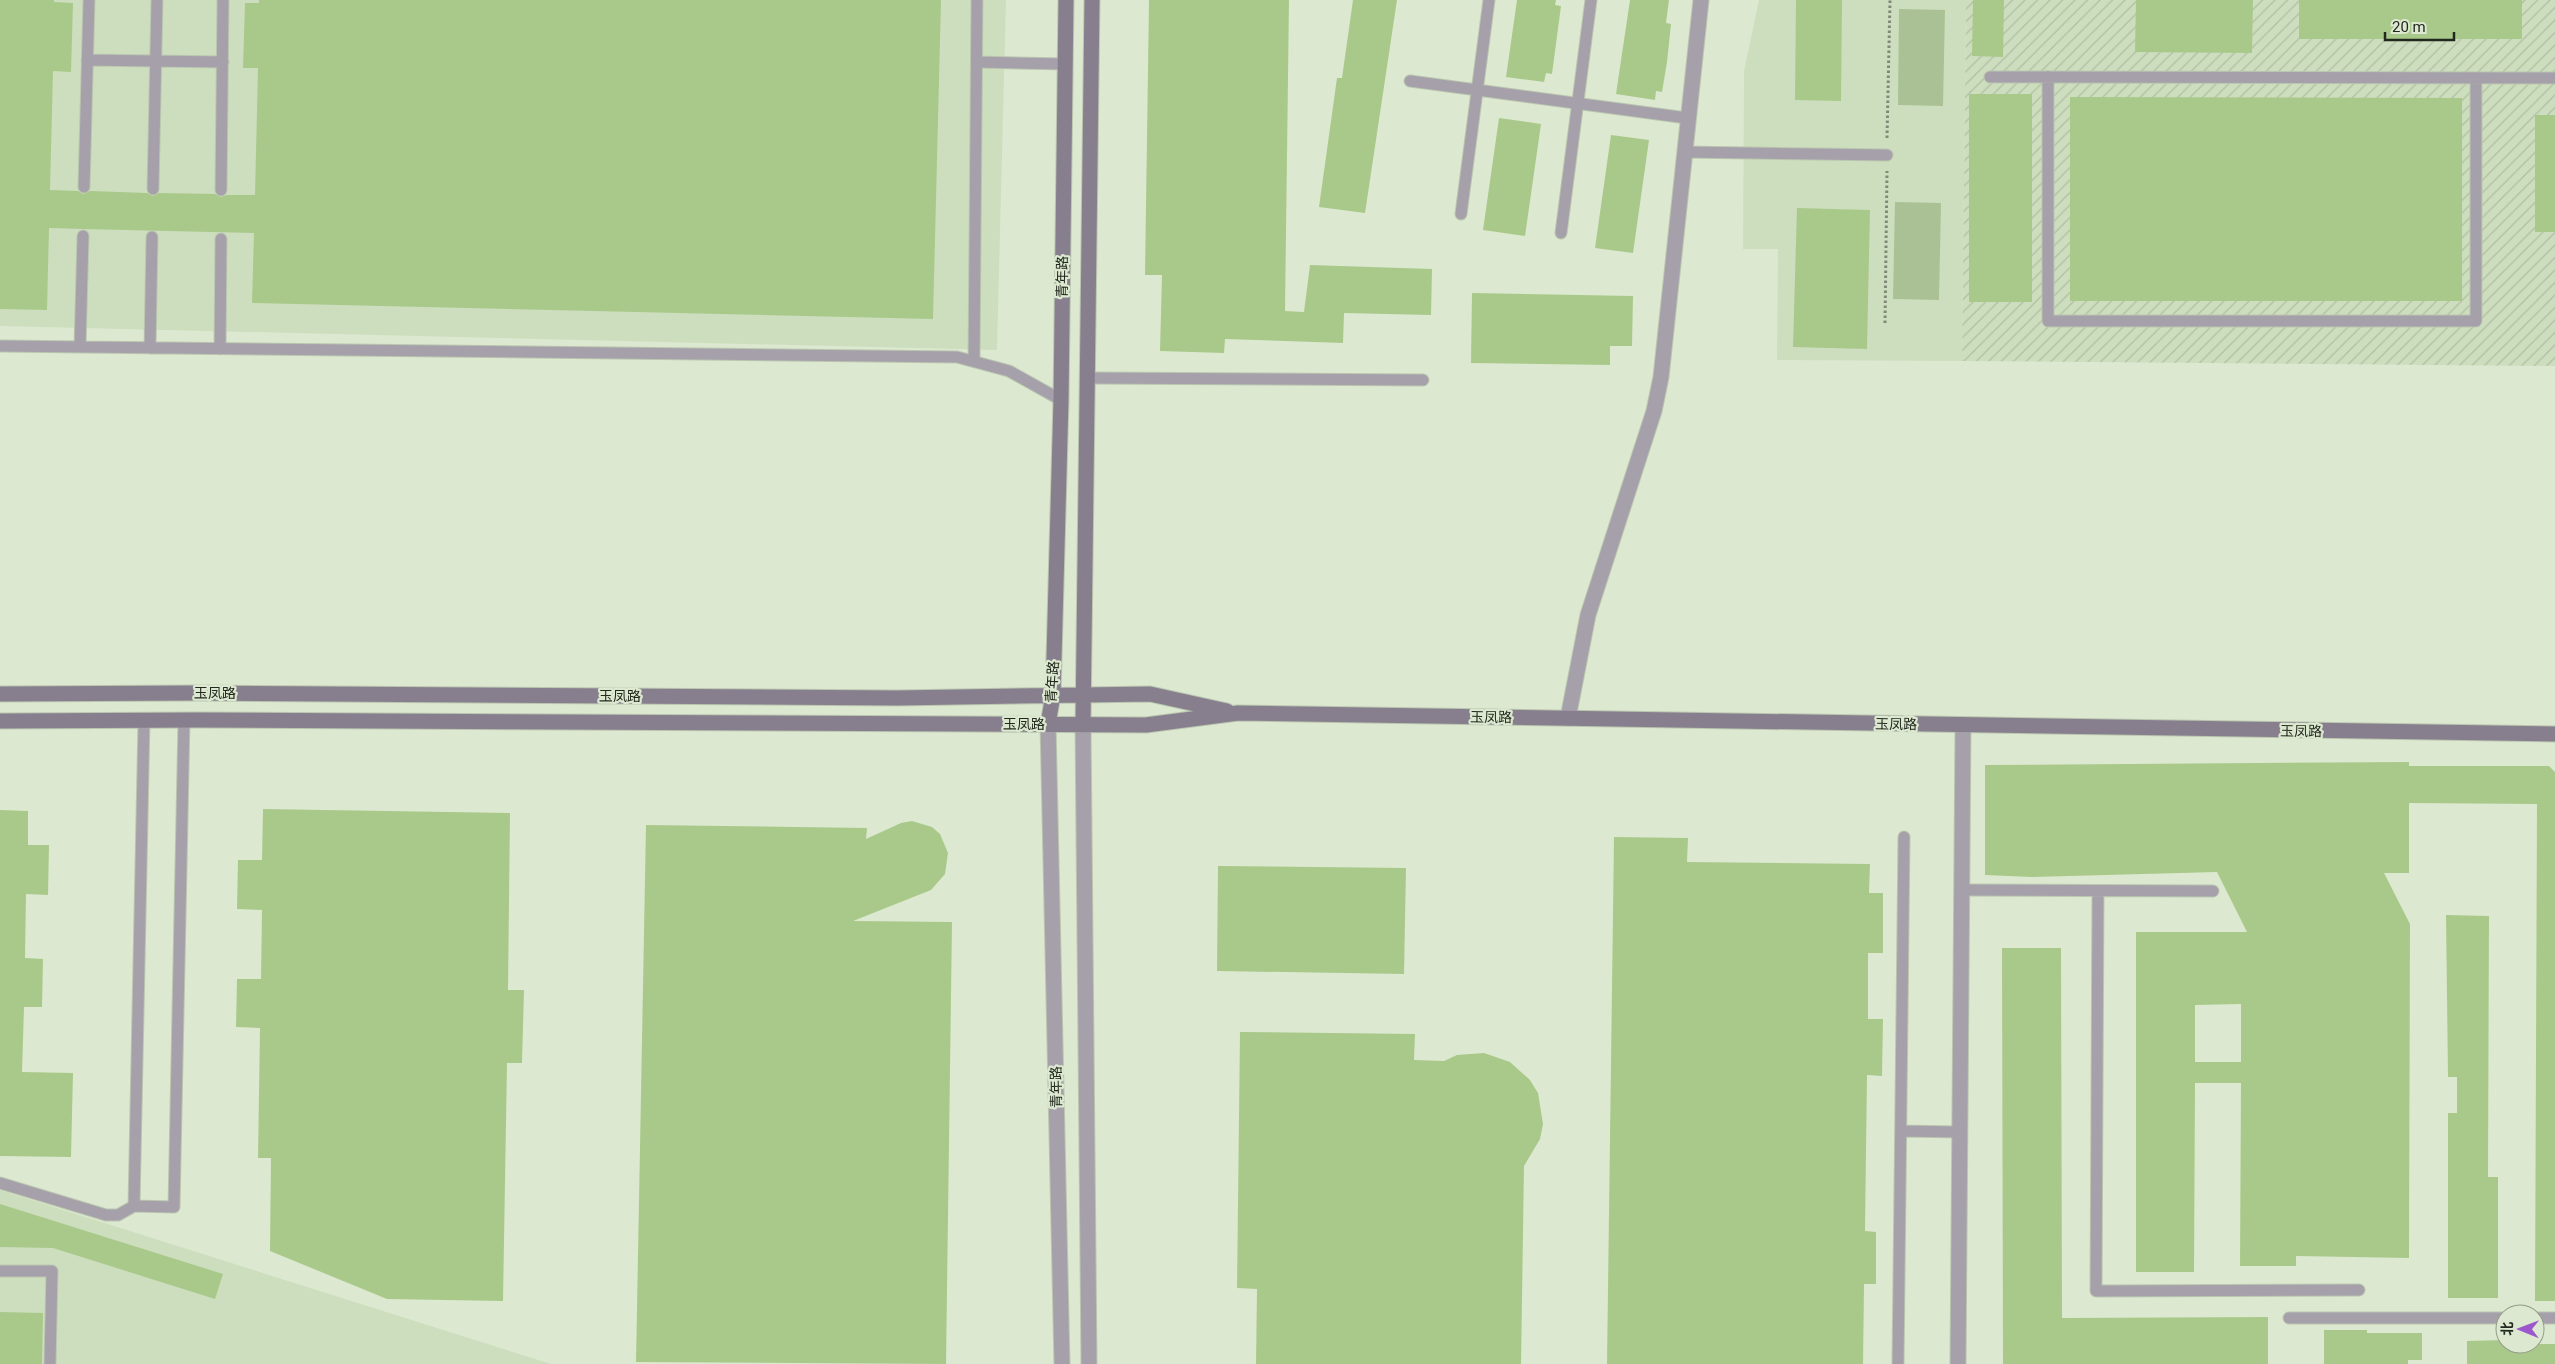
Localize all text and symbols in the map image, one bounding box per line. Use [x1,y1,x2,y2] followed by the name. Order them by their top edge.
[2385,10,2454,42] scale bar
[2392,18,2426,36] text: 20 m
[1054,256,1070,298] street label: 青年路
[1043,660,1061,704] street label: 青年路
[194,685,236,701] street label: 玉凤路
[599,688,641,704] street label: 玉凤路
[1470,709,1512,725] street label: 玉凤路
[1003,716,1045,732] street label: 玉凤路
[1875,716,1917,732] street label: 玉凤路
[2280,723,2322,739] street label: 玉凤路
[1048,1066,1064,1108] street label: 青年路
[2495,1304,2545,1354] north arrow
[2499,1322,2515,1336] text: 北

